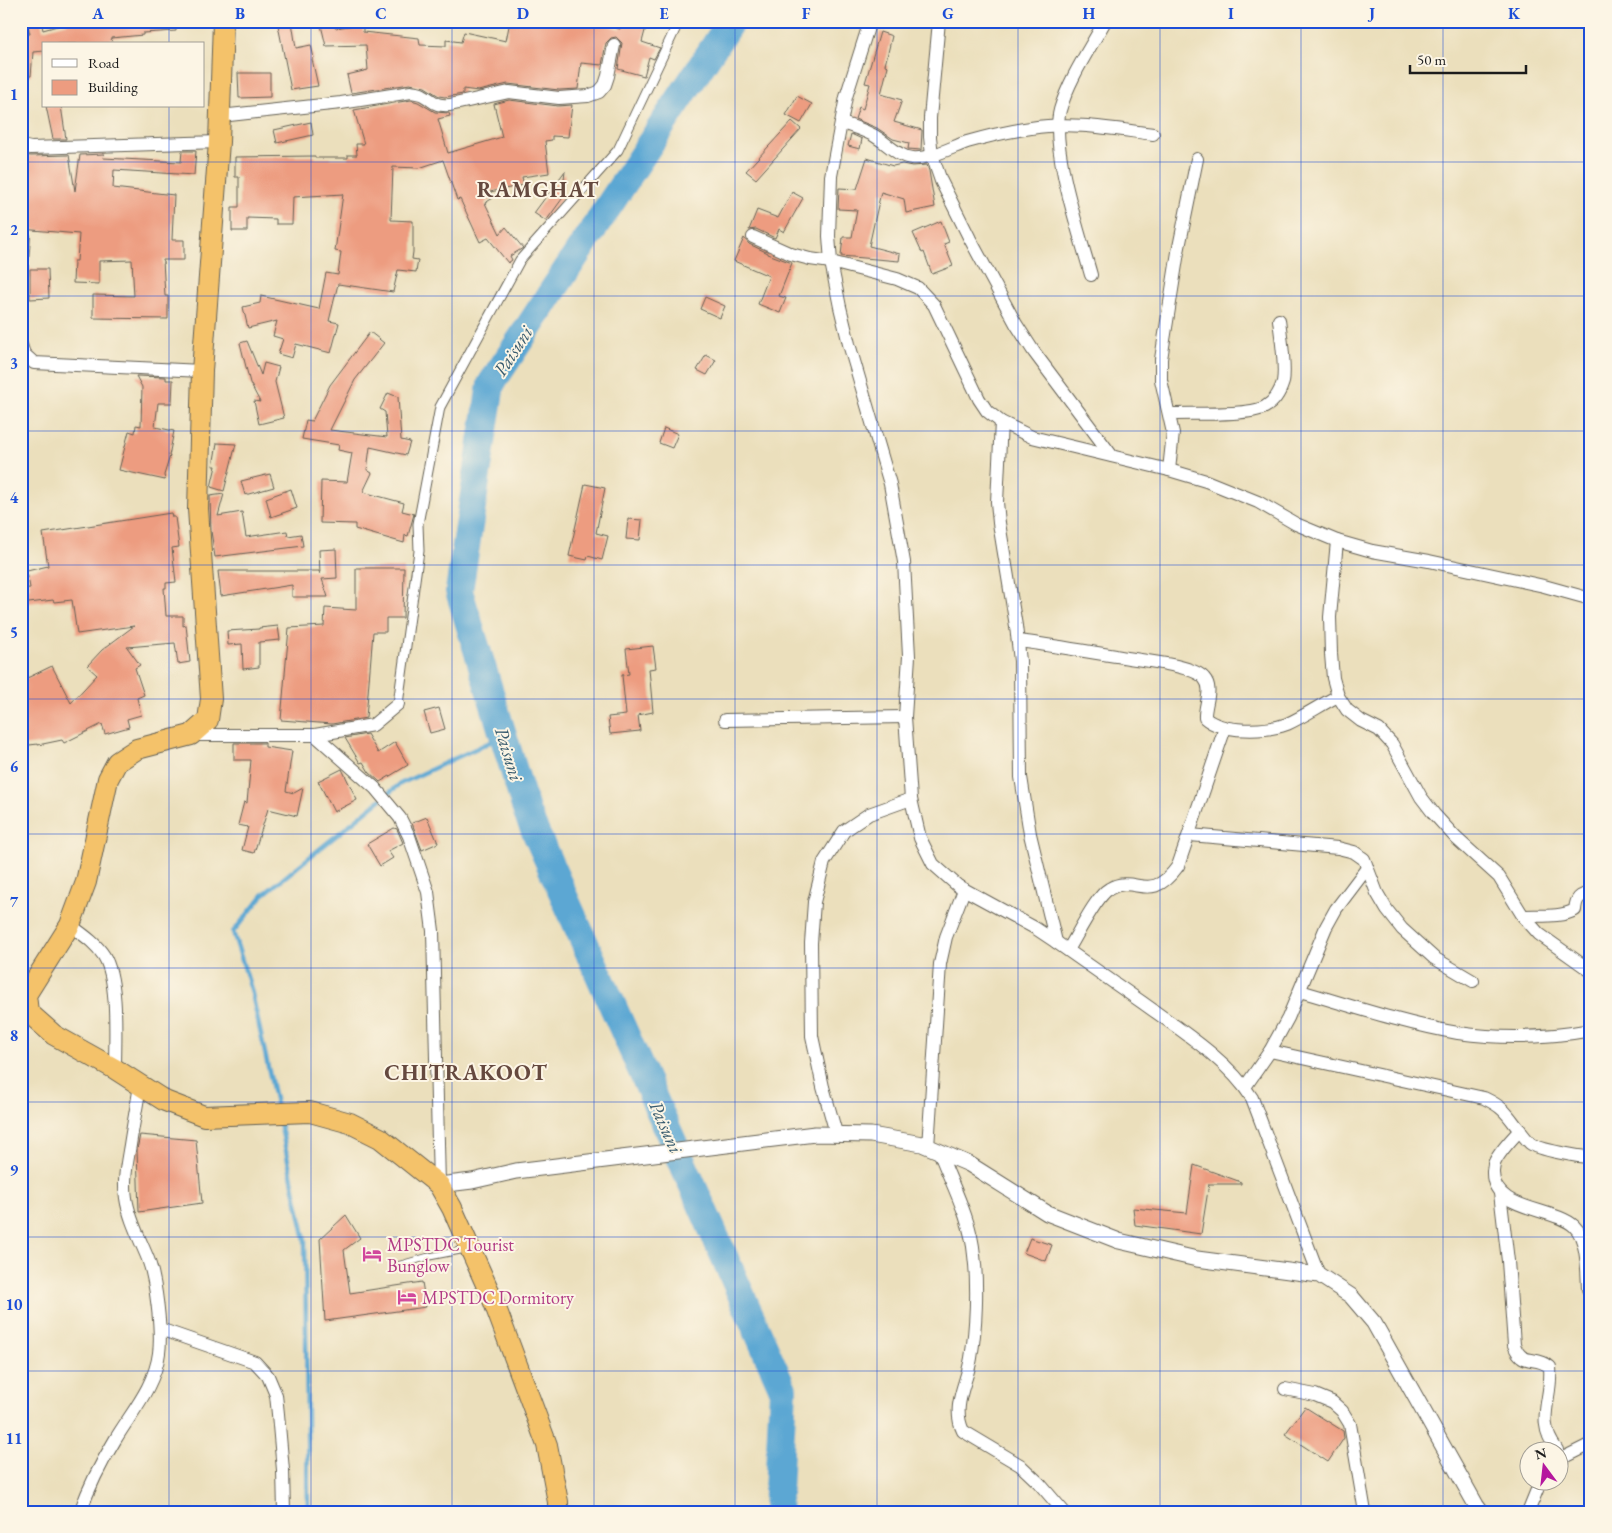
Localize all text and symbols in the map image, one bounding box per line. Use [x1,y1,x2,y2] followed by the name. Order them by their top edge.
[91,3,104,24] text: A
[235,3,245,24] text: B
[375,3,387,24] text: C
[517,3,529,24] text: D
[659,3,669,24] text: E
[802,3,811,24] text: F
[942,3,954,24] text: G
[1083,3,1096,24] text: H
[1228,3,1234,24] text: I
[1367,3,1375,24] text: J
[1508,3,1521,24] text: K
[42,42,205,108] legend
[1410,42,1526,74] scale bar
[1417,50,1446,69] text: 50 m
[88,53,120,72] text: Road
[88,77,138,96] text: Building
[10,84,18,105] text: 1
[477,175,599,204] district label: RAMGHAT
[10,219,19,240] text: 2
[488,320,539,381] water label: Paisuni
[10,353,18,374] text: 3
[10,487,19,508] text: 4
[10,622,18,643] text: 5
[489,724,529,785] water label: Paisuni
[10,756,19,777] text: 6
[10,891,19,912] text: 7
[10,1025,18,1046] text: 8
[384,1058,548,1087] district label: CHITRAKOOT
[643,1097,689,1158] water label: Paisuni
[10,1159,19,1180] text: 9
[387,1233,514,1277] place label: MPSTDC Tourist Bunglow
[361,1243,383,1265] hotel icon: MPSTDC Tourist Bunglow
[396,1286,418,1308] hotel icon: MPSTDC Dormitory
[422,1286,574,1309] place label: MPSTDC Dormitory
[6,1294,23,1315] text: 10
[6,1428,22,1449] text: 11
[1520,1440,1570,1490] north arrow
[1533,1443,1549,1464] text: N

